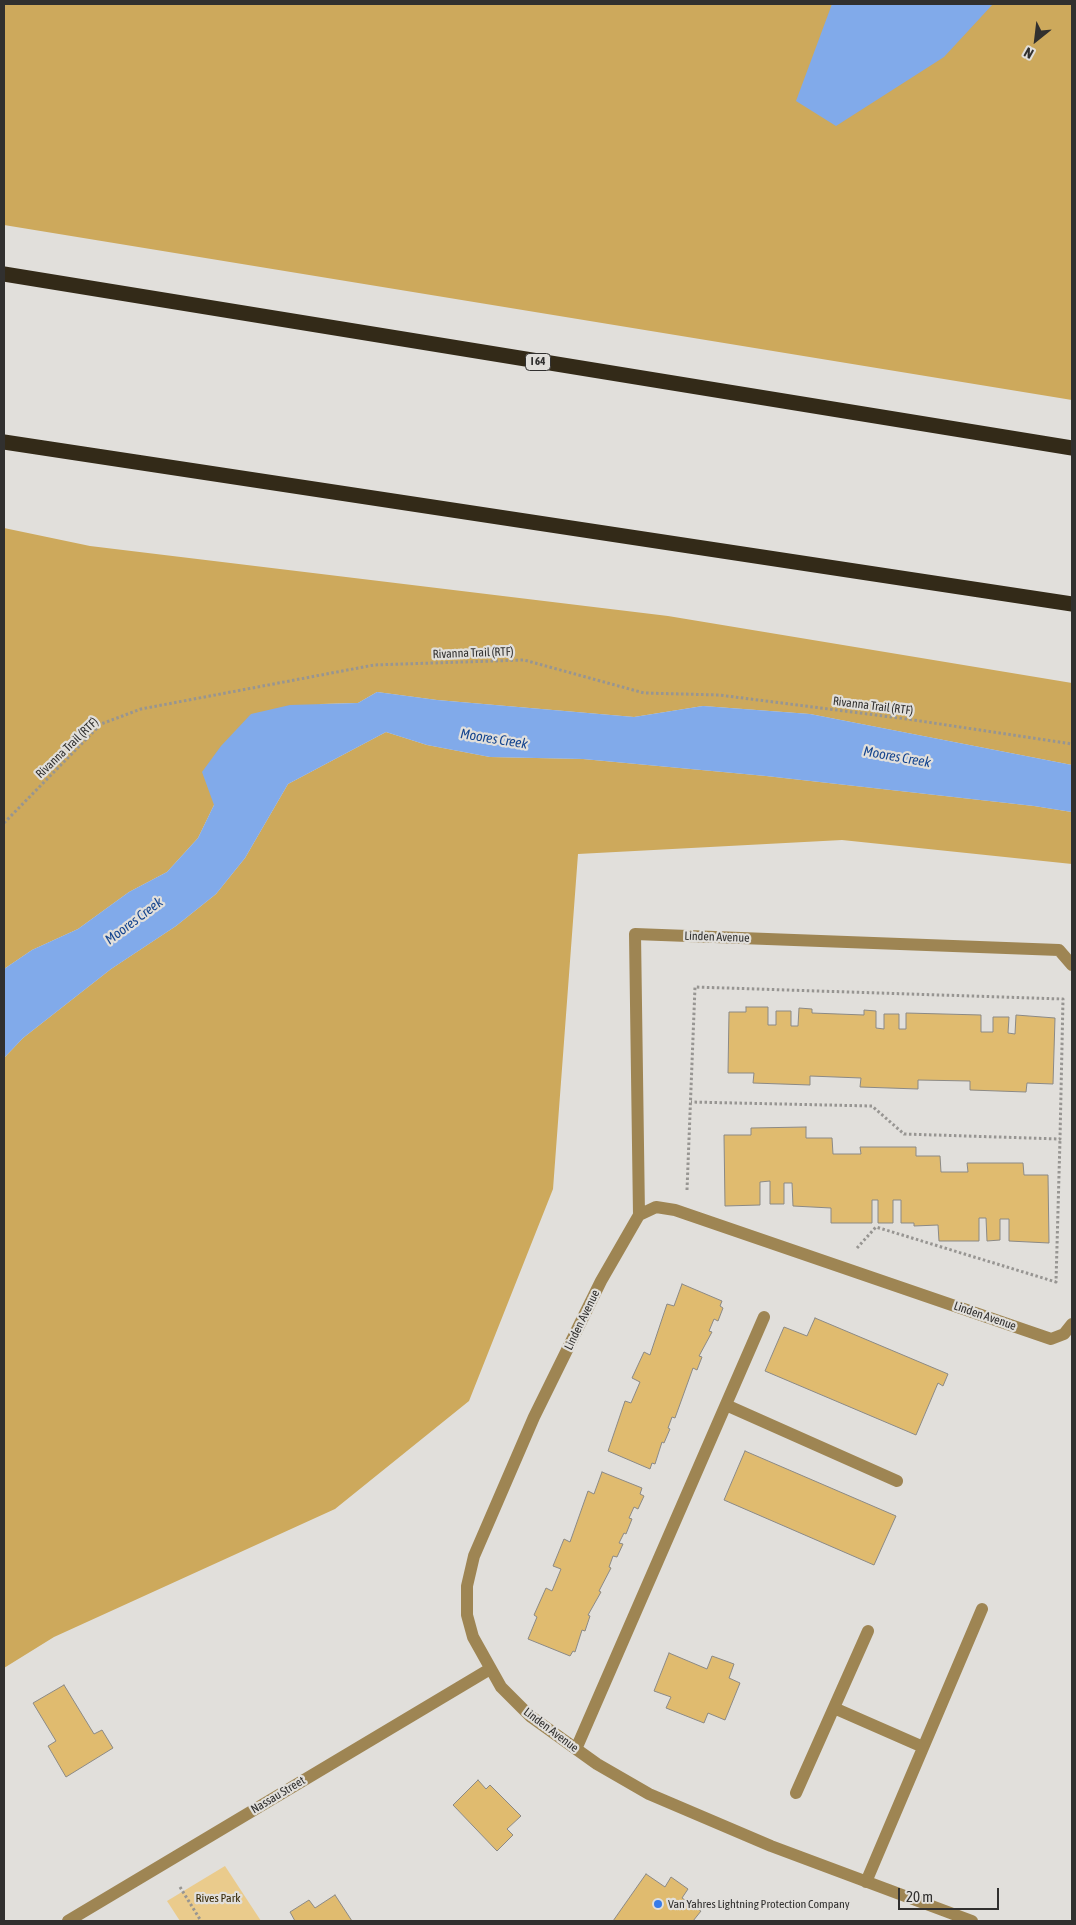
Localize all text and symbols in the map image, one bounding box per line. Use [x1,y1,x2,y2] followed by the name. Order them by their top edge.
[1011,15,1061,65] north arrow
[1021,44,1036,62] text: N
[526,354,550,371] road number: I 64
[432,644,514,662] street label: Rivanna Trail (RTF)
[832,694,914,718] street label: Rivanna Trail (RTF)
[33,715,101,781] street label: Rivanna Trail (RTF)
[459,725,529,753] water label: Moores Creek
[862,743,932,771] water label: Moores Creek
[102,894,166,948] water label: Moores Creek
[684,929,750,945] street label: Linden Avenue
[561,1288,603,1352] street label: Linden Avenue
[952,1299,1018,1333] street label: Linden Avenue
[521,1705,581,1755] street label: Linden Avenue
[248,1773,308,1817] street label: Nassau Street
[901,1878,1002,1910] scale bar
[906,1888,933,1905] text: 20 m
[196,1891,240,1905] park label: Rives Park
[668,1897,850,1911] place label: Van Yahres Lightning Protection Company
[652,1898,664,1910] marker: Van Yahres Lightning Protection Company

